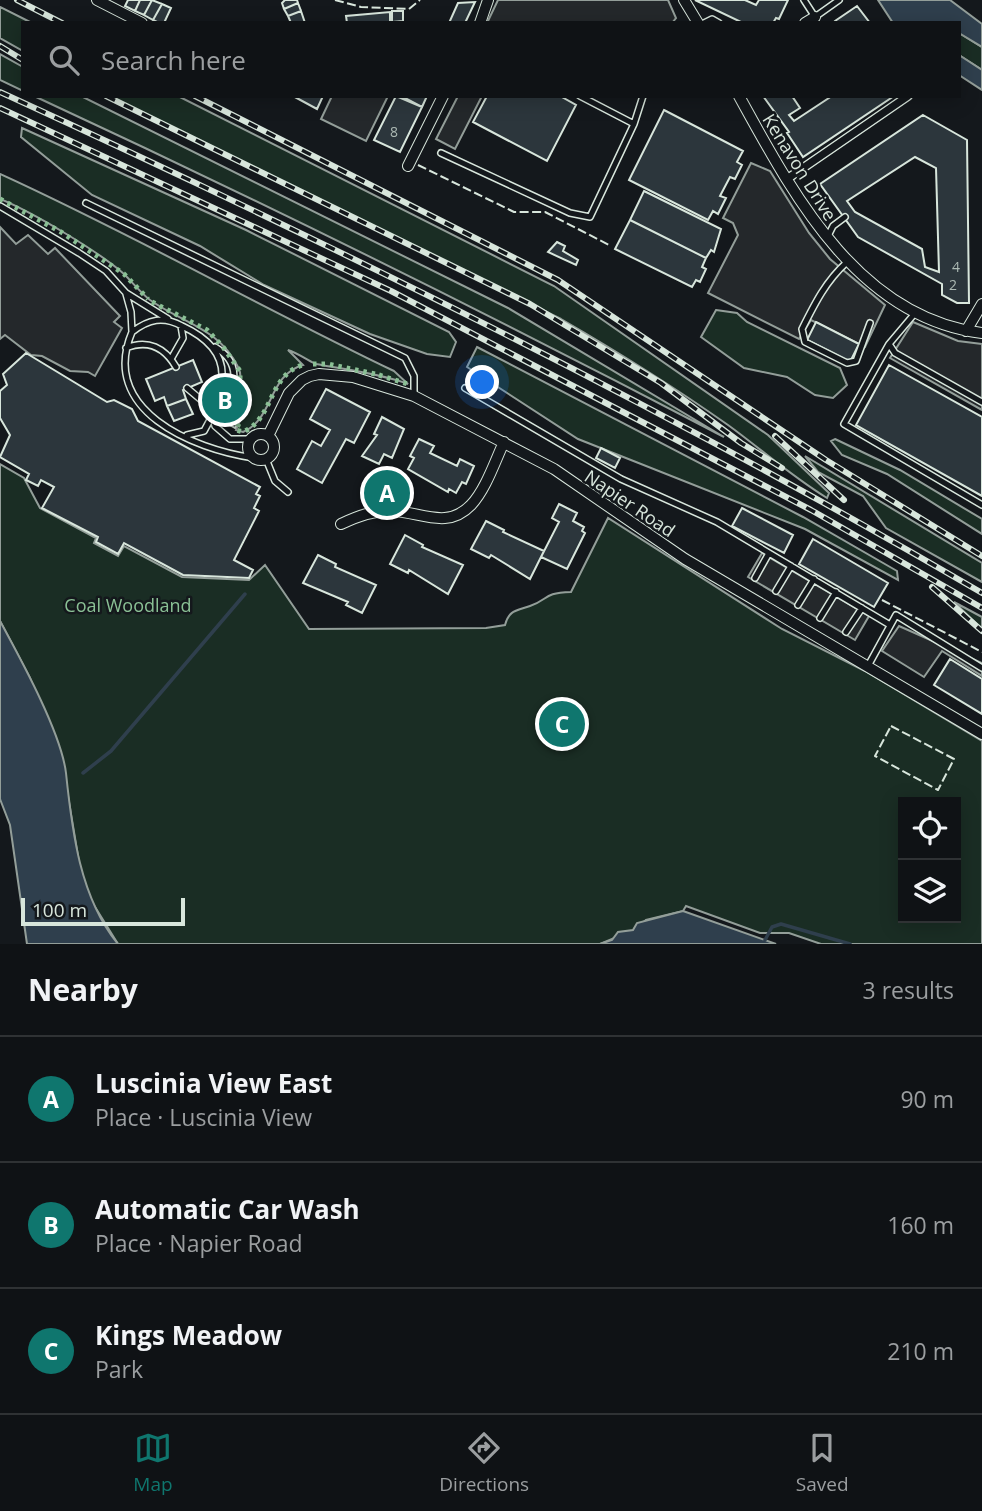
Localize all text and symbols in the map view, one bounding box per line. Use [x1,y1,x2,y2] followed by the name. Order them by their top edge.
[21,21,961,98] search box
[45,41,83,79] icon: search
[101,42,246,78] text: Search here
[758,109,842,225] street label: Kenavon Drive
[390,122,398,141] house number: 8
[952,257,960,276] house number: 4
[949,275,957,294] house number: 2
[465,365,499,399] your location
[202,374,248,426] pin: B
[580,464,680,542] street label: Napier Road
[364,467,410,519] pin: A
[64,593,192,617] park label: Coal Woodland
[539,698,585,750] pin: C
[898,797,961,923] map controls
[898,797,961,860] button: locate
[898,860,961,923] button: layers
[21,895,186,927] scale bar
[32,897,87,923] text: 100 m
[28,969,138,1010] text: Nearby
[863,974,954,1006] text: 3 results
[95,1065,332,1101] text: Luscinia View East
[43,1083,59,1115] text: A
[900,1083,954,1115] text: 90 m
[95,1101,312,1133] text: Place · Luscinia View
[95,1191,360,1227] text: Automatic Car Wash
[43,1209,59,1241] text: B
[887,1209,954,1241] text: 160 m
[95,1227,303,1259] text: Place · Napier Road
[95,1317,282,1353] text: Kings Meadow
[44,1335,58,1367] text: C
[887,1335,954,1367] text: 210 m
[95,1353,143,1385] text: Park
[133,1429,173,1497] tab: Map
[439,1429,529,1497] tab: Directions
[796,1429,849,1497] tab: Saved

